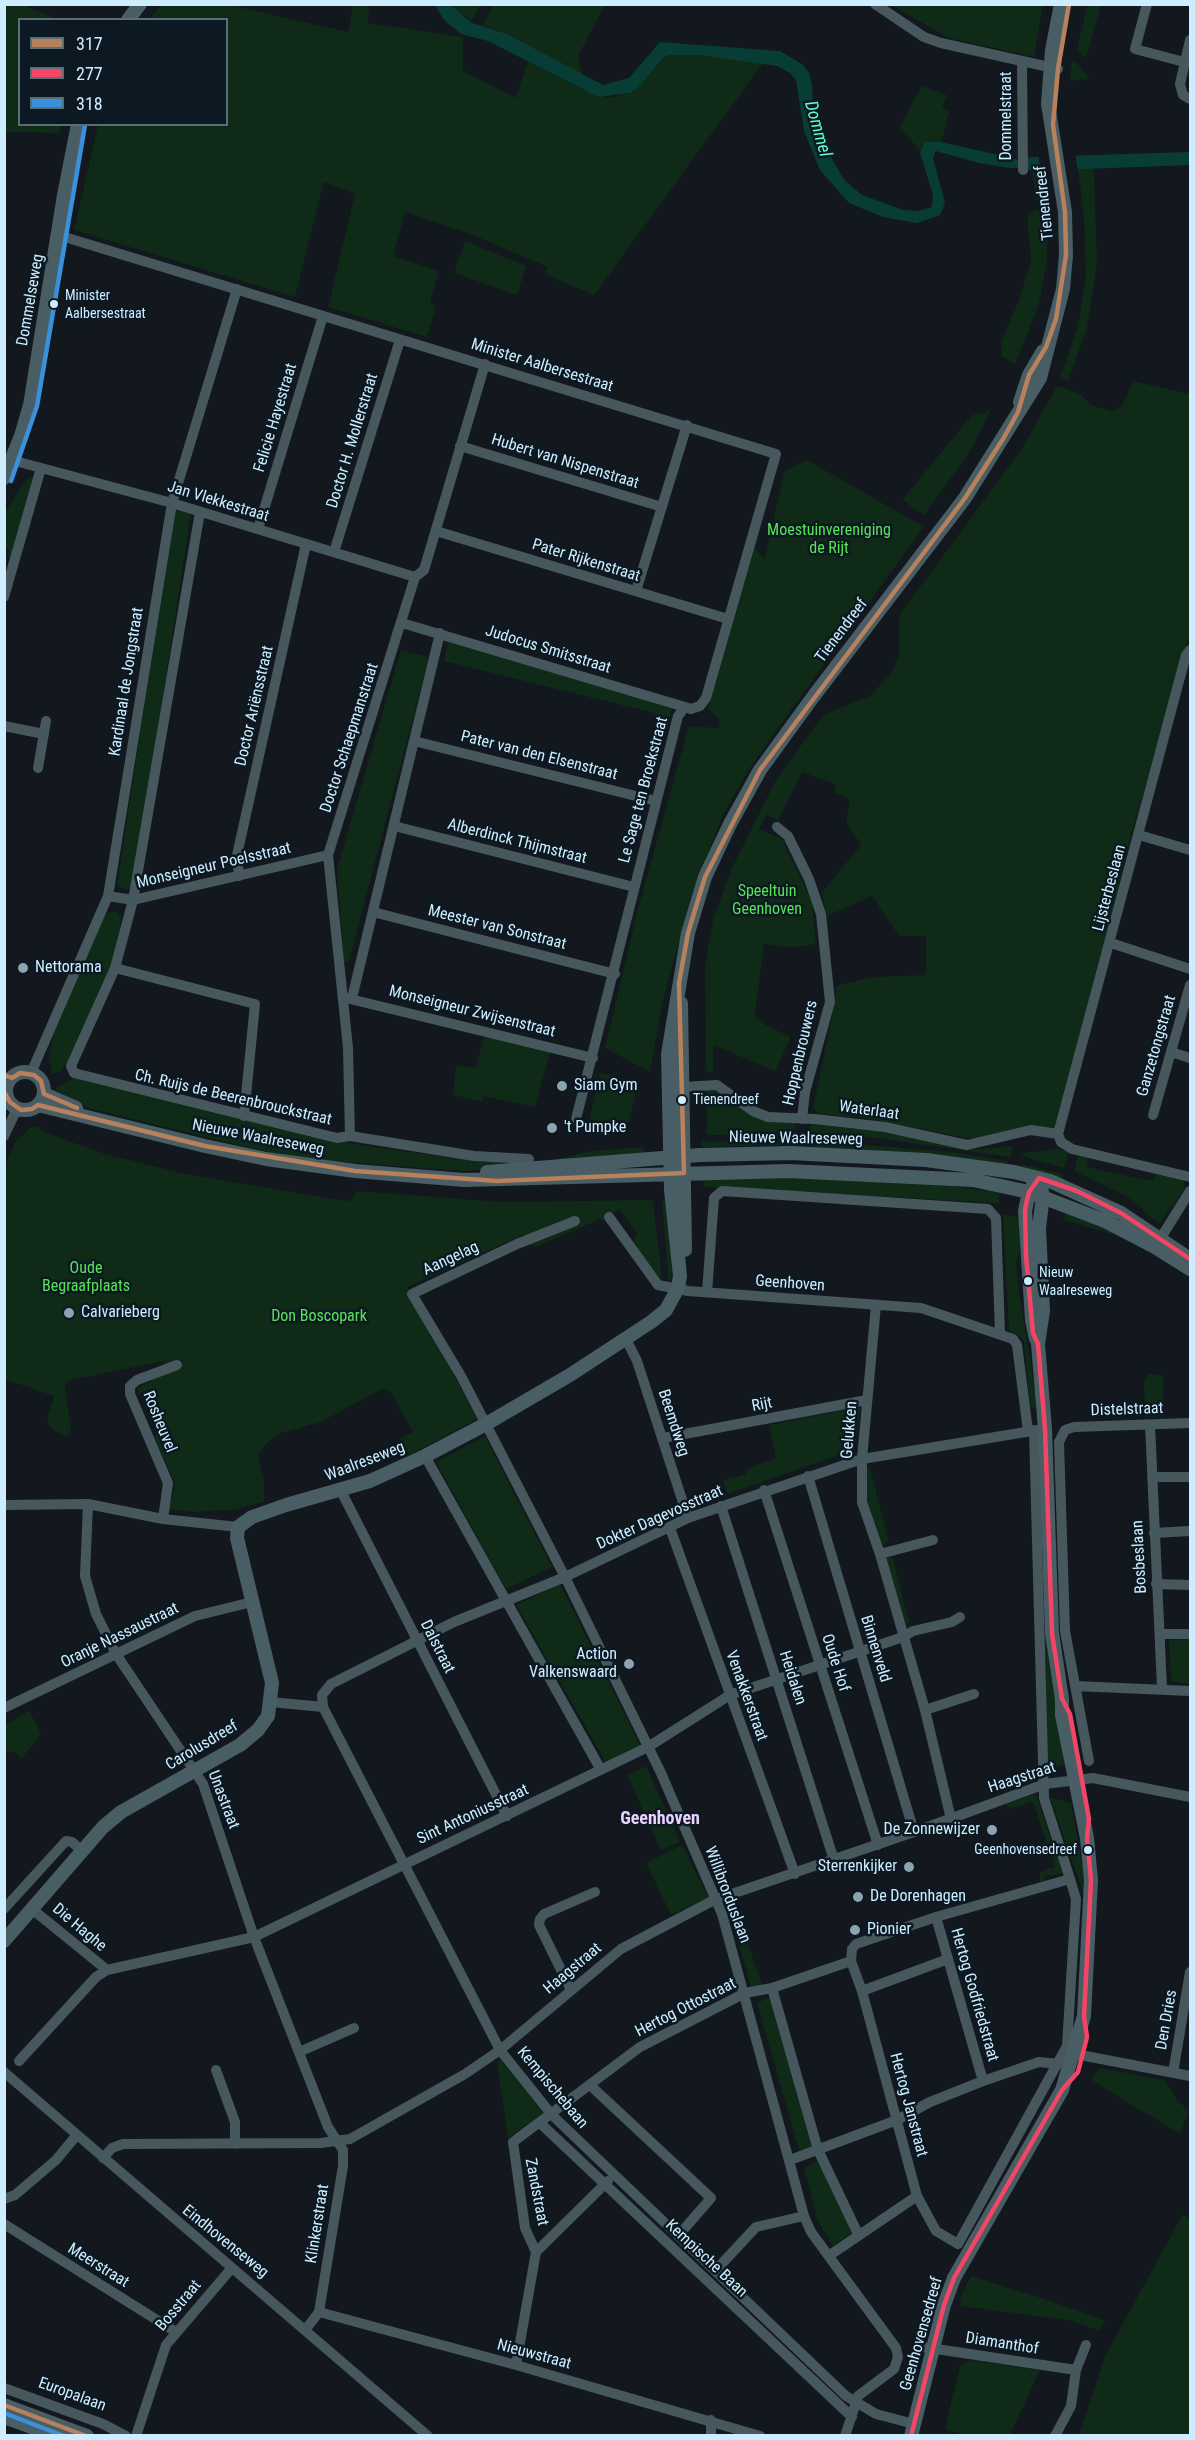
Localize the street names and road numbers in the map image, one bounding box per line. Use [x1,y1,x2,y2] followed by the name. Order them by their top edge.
[997,71,1017,161] street label: Dommelstraat
[1032,165,1058,241] street label: Tienendreef
[13,253,49,347] street label: Dommelseweg
[469,335,615,397] street label: Minister Aalbersestraat
[250,361,302,475] street label: Felicie Hayestraat
[323,371,383,511] street label: Doctor H. Mollerstraat
[489,430,641,494] street label: Hubert van Nispenstraat
[165,477,271,527] street label: Jan Vlekkestraat
[530,535,642,587] street label: Pater Rijkenstraat
[812,595,872,667] street label: Tienendreef
[106,606,148,758] street label: Kardinaal de Jongstraat
[483,622,613,678] street label: Judocus Smitsstraat
[232,644,278,768] street label: Doctor Ariënsstraat
[317,661,383,815] street label: Doctor Schaepmanstraat
[615,715,673,865] street label: Le Sage ten Broekstraat
[459,727,619,785] street label: Pater van den Elsenstraat
[445,815,589,869] street label: Alberdinck Thijmstraat
[135,839,293,893] street label: Monseigneur Poelsstraat
[1089,843,1131,933] street label: Lijsterbeslaan
[426,902,568,954] street label: Meester van Sonstraat
[387,982,557,1042] street label: Monseigneur Zwijsenstraat
[1133,993,1181,1099] street label: Ganzetongstraat
[780,999,822,1107] street label: Hoppenbrouwers
[133,1066,333,1130] street label: Ch. Ruijs de Beerenbrouckstraat
[838,1097,900,1125] street label: Waterlaat
[190,1116,326,1160] street label: Nieuwe Waalreseweg
[729,1128,863,1150] street label: Nieuwe Waalreseweg
[420,1238,482,1280] street label: Aangelag
[754,1272,826,1296] street label: Geenhoven
[653,1387,693,1459] street label: Beemdweg
[138,1388,180,1456] street label: Rosheuvel
[750,1394,774,1416] street label: Rijt
[1090,1399,1164,1421] street label: Distelstraat
[838,1400,862,1460] street label: Gelukken
[322,1438,408,1486] street label: Waalreseweg
[594,1482,726,1554] street label: Dokter Dagevosstraat
[1128,1520,1152,1594] street label: Bosbeslaan
[58,1599,182,1673] street label: Oranje Nassaustraat
[856,1613,894,1685] street label: Binnenveld
[415,1617,459,1677] street label: Dalstraat
[817,1632,853,1694] street label: Oude Hof
[721,1648,771,1744] street label: Venakkerstraat
[774,1649,810,1707] street label: Heidalen
[162,1717,242,1775] street label: Carolusdreef
[986,1758,1058,1798] street label: Haagstraat
[203,1768,243,1832] street label: Unastraat
[414,1781,532,1849] street label: Sint Antoniusstraat
[700,1844,754,1946] street label: Willibrorduslaan
[48,1900,110,1956] street label: Die Haghe
[946,1926,1002,2064] street label: Hertog Godfriedstraat
[540,1939,606,1999] street label: Haagstraat
[632,1974,740,2042] street label: Hertog Ottostraat
[1152,1989,1182,2051] street label: Den Dries
[512,2043,592,2133] street label: Kempischebaan
[885,2051,931,2159] street label: Hertog Janstraat
[520,2157,552,2227] street label: Zandstraat
[302,2183,334,2265] street label: Klinkerstraat
[178,2201,272,2283] street label: Eindhovenseweg
[661,2216,751,2302] street label: Kempische Baan
[64,2240,132,2292] street label: Meerstraat
[897,2275,947,2393] street label: Geenhovensedreef
[152,2277,206,2335] street label: Bosstraat
[964,2329,1040,2359] street label: Diamanthof
[495,2336,573,2374] street label: Nieuwstraat
[36,2374,108,2416] street label: Europalaan

